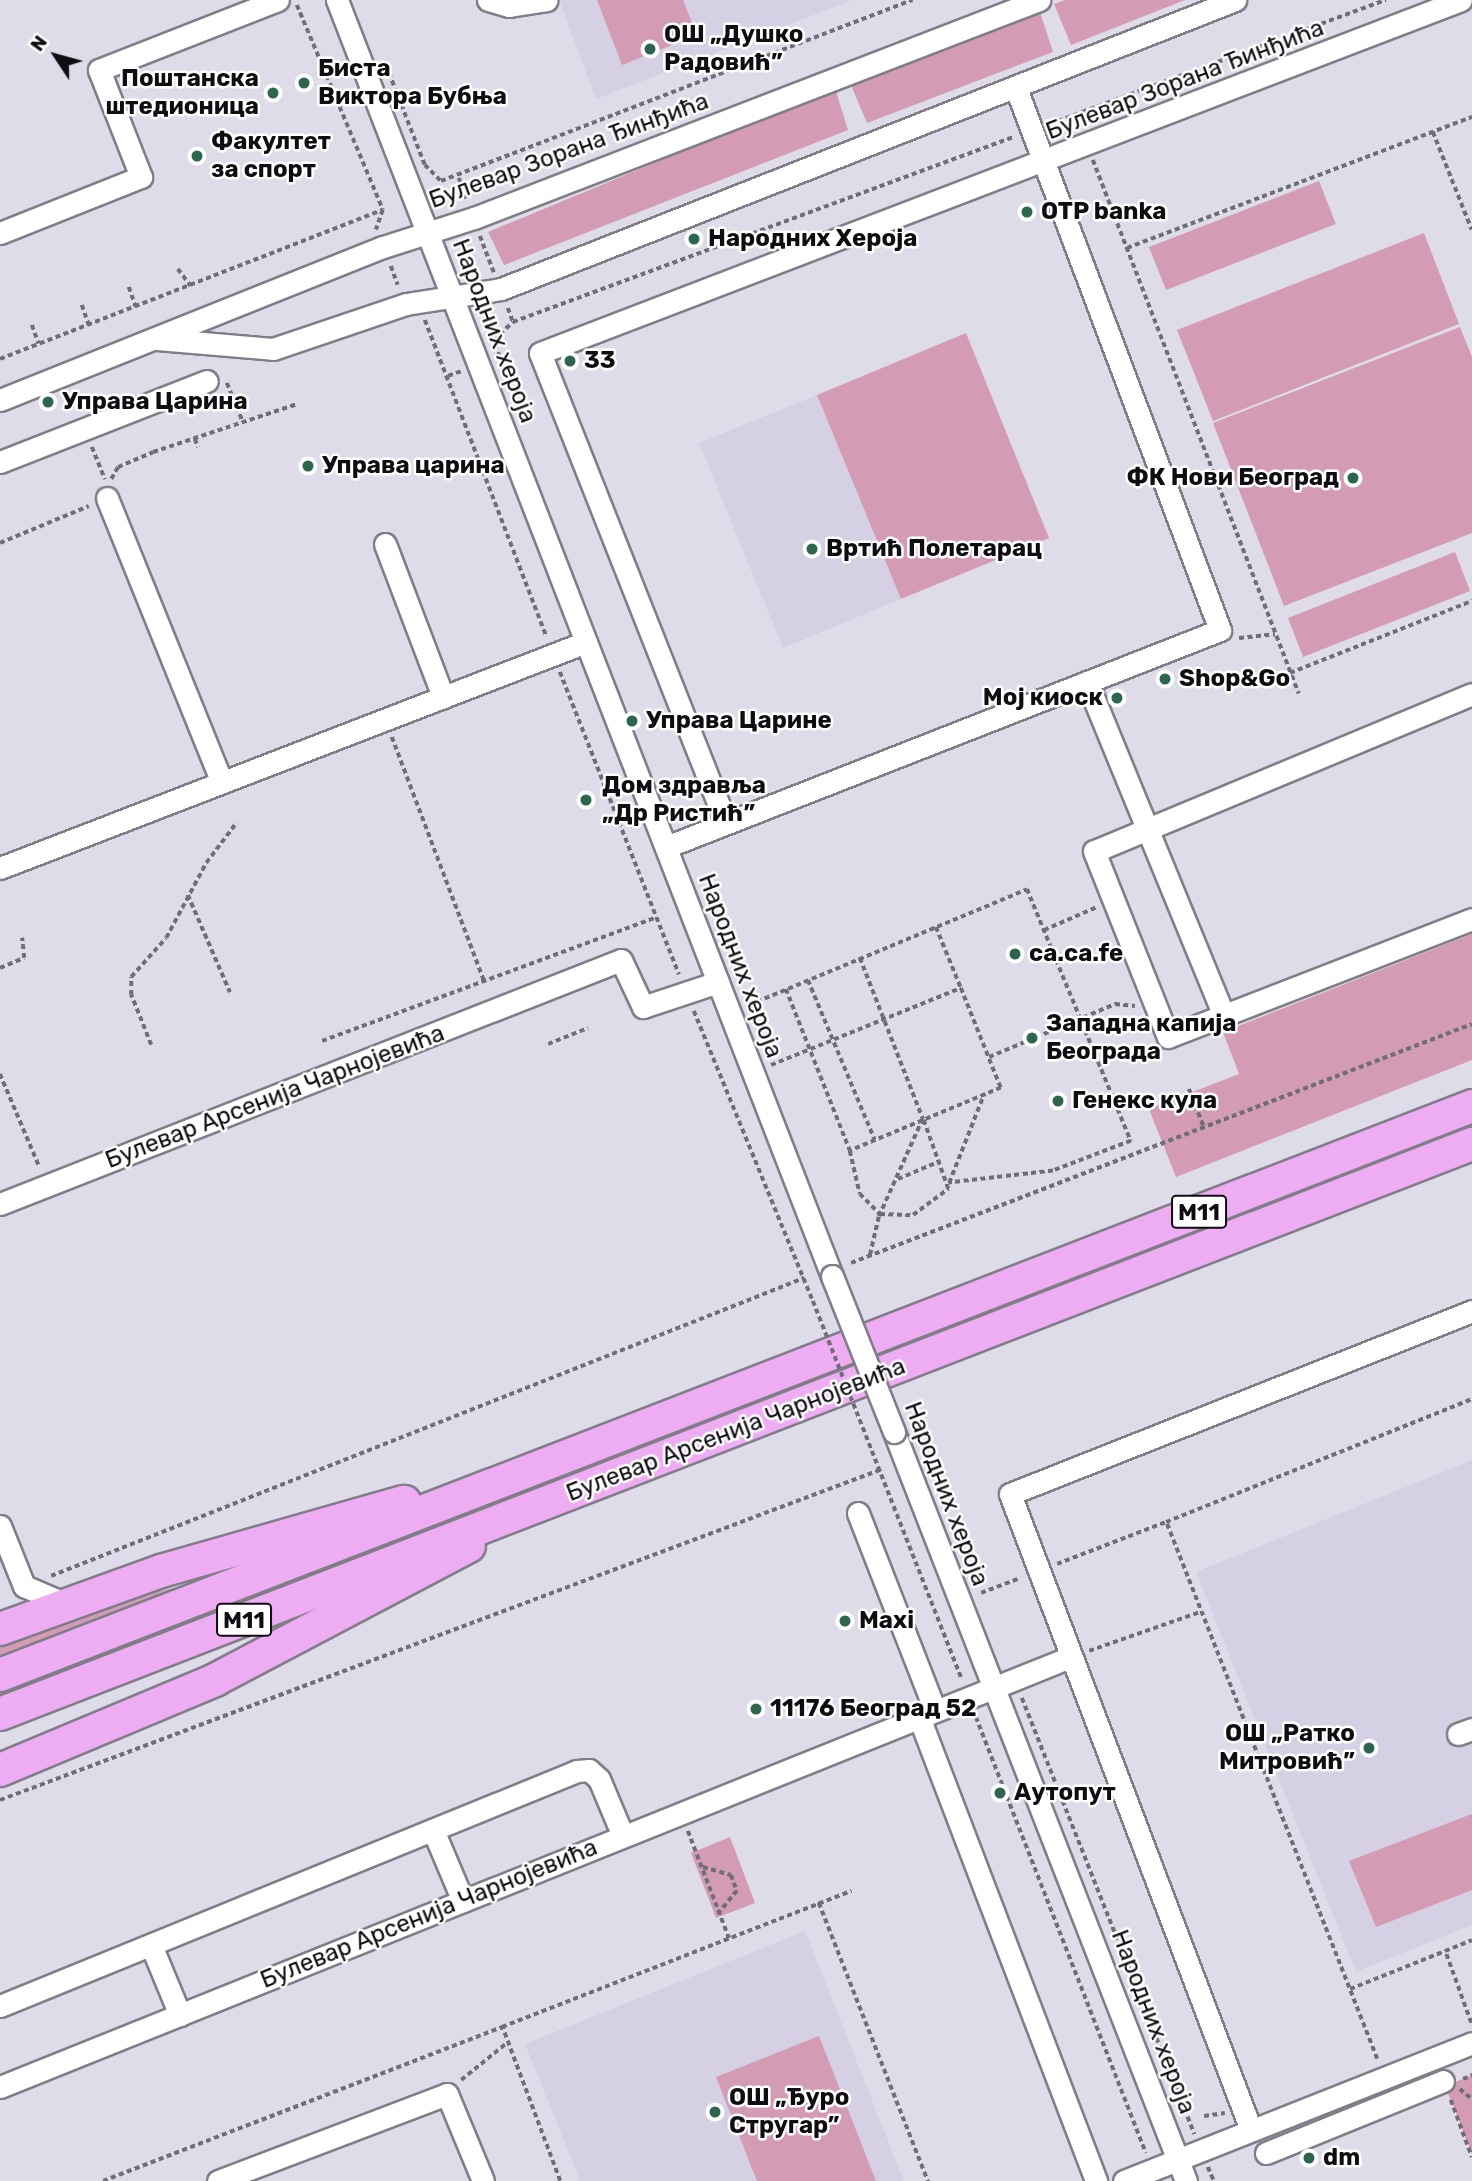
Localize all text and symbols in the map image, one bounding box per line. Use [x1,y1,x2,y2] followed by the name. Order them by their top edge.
[1042,14,1328,146] street label: Булевар Зорана Ђинђића
[21,21,91,91] north arrow
[664,21,803,77] place label: ОШ „Душко Радовић”
[25,31,52,56] text: N
[642,41,658,57] marker: ОШ „Душко Радовић”
[318,55,507,111] place label: Биста Виктора Бубња
[105,65,259,121] place label: Поштанска штедионица
[296,75,312,91] marker: Биста Виктора Бубња
[265,85,281,101] marker: Поштанска штедионица
[425,87,713,215] street label: Булевар Зорана Ђинђића
[211,128,331,184] place label: Факултет за спорт
[189,148,205,164] marker: Факултет за спорт
[1041,198,1167,226] place label: OTP banka
[1019,204,1035,220] marker: OTP banka
[708,225,917,253] place label: Народних Хероја
[686,231,702,247] marker: Народних Хероја
[446,235,542,427] street label: Народних хероја
[584,347,616,375] place label: 33
[562,353,578,369] marker: 33
[62,388,248,416] place label: Управа Царина
[40,394,56,410] marker: Управа Царина
[322,452,505,480] place label: Управа царина
[300,458,316,474] marker: Управа царина
[1127,464,1339,492] place label: ФК Нови Београд
[1345,470,1361,486] marker: ФК Нови Београд
[826,535,1042,563] place label: Вртић Полетарац
[804,541,820,557] marker: Вртић Полетарац
[1179,665,1290,693] place label: Shop&Go
[1157,671,1173,687] marker: Shop&Go
[983,684,1103,712] place label: Мој киоск
[1109,690,1125,706] marker: Мој киоск
[646,707,832,735] place label: Управа Царине
[624,713,640,729] marker: Управа Царине
[602,772,766,828] place label: Дом здравља „Др Ристић”
[576,790,596,810] marker: Дом здравља „Др Ристић”
[692,870,788,1062] street label: Народних хероја
[1029,940,1123,968] place label: ca.ca.fe
[1007,946,1023,962] marker: ca.ca.fe
[1046,1010,1236,1066] place label: Западна капија Београда
[101,1019,449,1175] street label: Булевар Арсенија Чарнојевића
[1024,1030,1040,1046] marker: Западна капија Београда
[1072,1087,1217,1115] place label: Генекс кула
[1050,1093,1066,1109] marker: Генекс кула
[1171,1192,1227,1232] road number: M11
[562,1352,910,1508] street label: Булевар Арсенија Чарнојевића
[898,1398,994,1590] street label: Народних хероја
[216,1600,272,1639] road number: M11
[859,1607,914,1635] place label: Maxi
[837,1613,853,1629] marker: Maxi
[770,1695,977,1723] place label: 11176 Београд 52
[748,1701,764,1717] marker: 11176 Београд 52
[1219,1720,1355,1776] place label: ОШ „Ратко Митровић”
[1361,1740,1377,1756] marker: ОШ „Ратко Митровић”
[1014,1779,1116,1807] place label: Аутопут
[992,1785,1008,1801] marker: Аутопут
[256,1833,602,1995] street label: Булевар Арсенија Чарнојевића
[1105,1926,1201,2118] street label: Народних хероја
[729,2084,849,2140] place label: ОШ „Ђуро Стругар”
[707,2104,723,2120] marker: ОШ „Ђуро Стругар”
[1323,2144,1360,2172] place label: dm
[1301,2150,1317,2166] marker: dm

